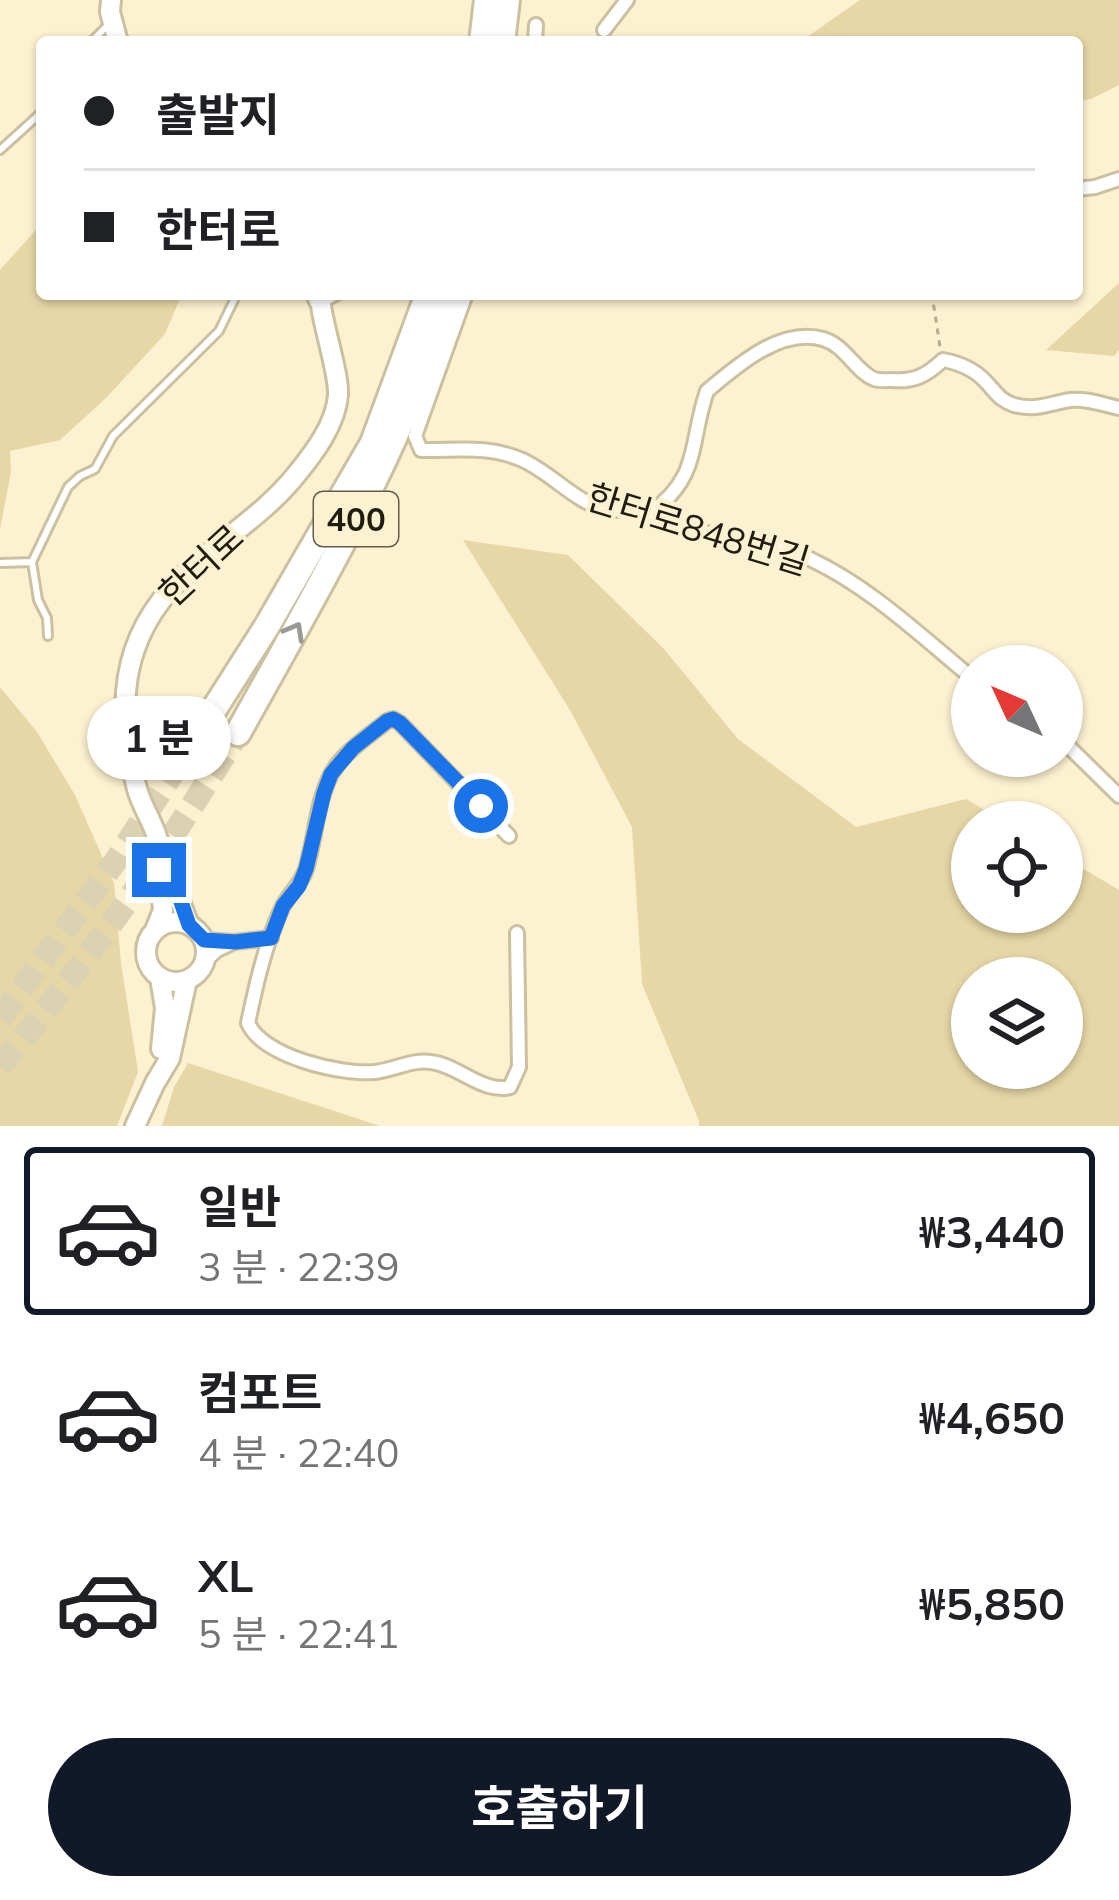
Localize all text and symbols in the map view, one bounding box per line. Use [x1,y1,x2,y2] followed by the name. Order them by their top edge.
[156,86,280,142] text: 출발지
[156,201,280,257] text: 한터로
[581,473,815,584] street label: 한터로848번길
[314,492,398,546] road number: 400
[149,514,252,615] street label: 한터로
[281,622,304,643] one-way arrow
[951,645,1083,777] north arrow
[951,645,1083,1089] map controls
[87,696,231,780] callout: 1 분
[124,713,194,762] text: 1 분
[454,779,508,833] route start
[951,801,1083,933] button: locate
[132,843,186,897] route end
[951,957,1083,1089] button: layers
[54,1177,162,1285] icon: car
[198,1178,281,1234] text: 일반
[919,1203,1065,1259] text: ₩3,440
[198,1242,399,1291] text: 3 분 · 22:39
[54,1363,162,1471] icon: car
[198,1364,322,1420] text: 컴포트
[919,1389,1065,1445] text: ₩4,650
[198,1428,399,1477] text: 4 분 · 22:40
[198,1547,253,1603] text: XL
[54,1549,162,1657] icon: car
[919,1575,1065,1631] text: ₩5,850
[198,1609,399,1658] text: 5 분 · 22:41
[48,1738,1071,1876] button: 호출하기

